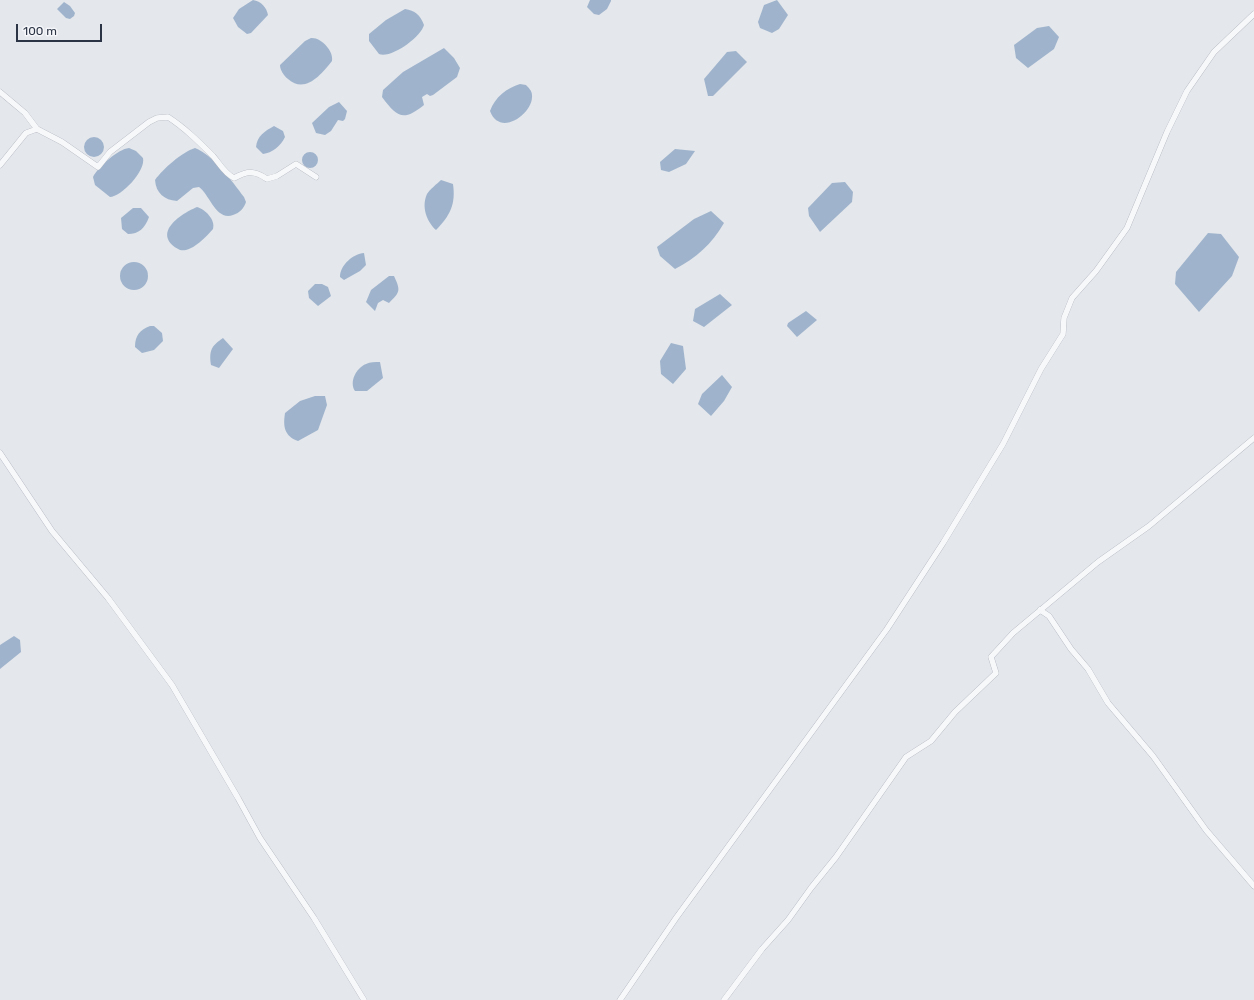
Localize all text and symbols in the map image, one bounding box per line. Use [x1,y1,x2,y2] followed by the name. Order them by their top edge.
[18,16,104,42] scale bar
[23,24,57,38] text: 100 m

